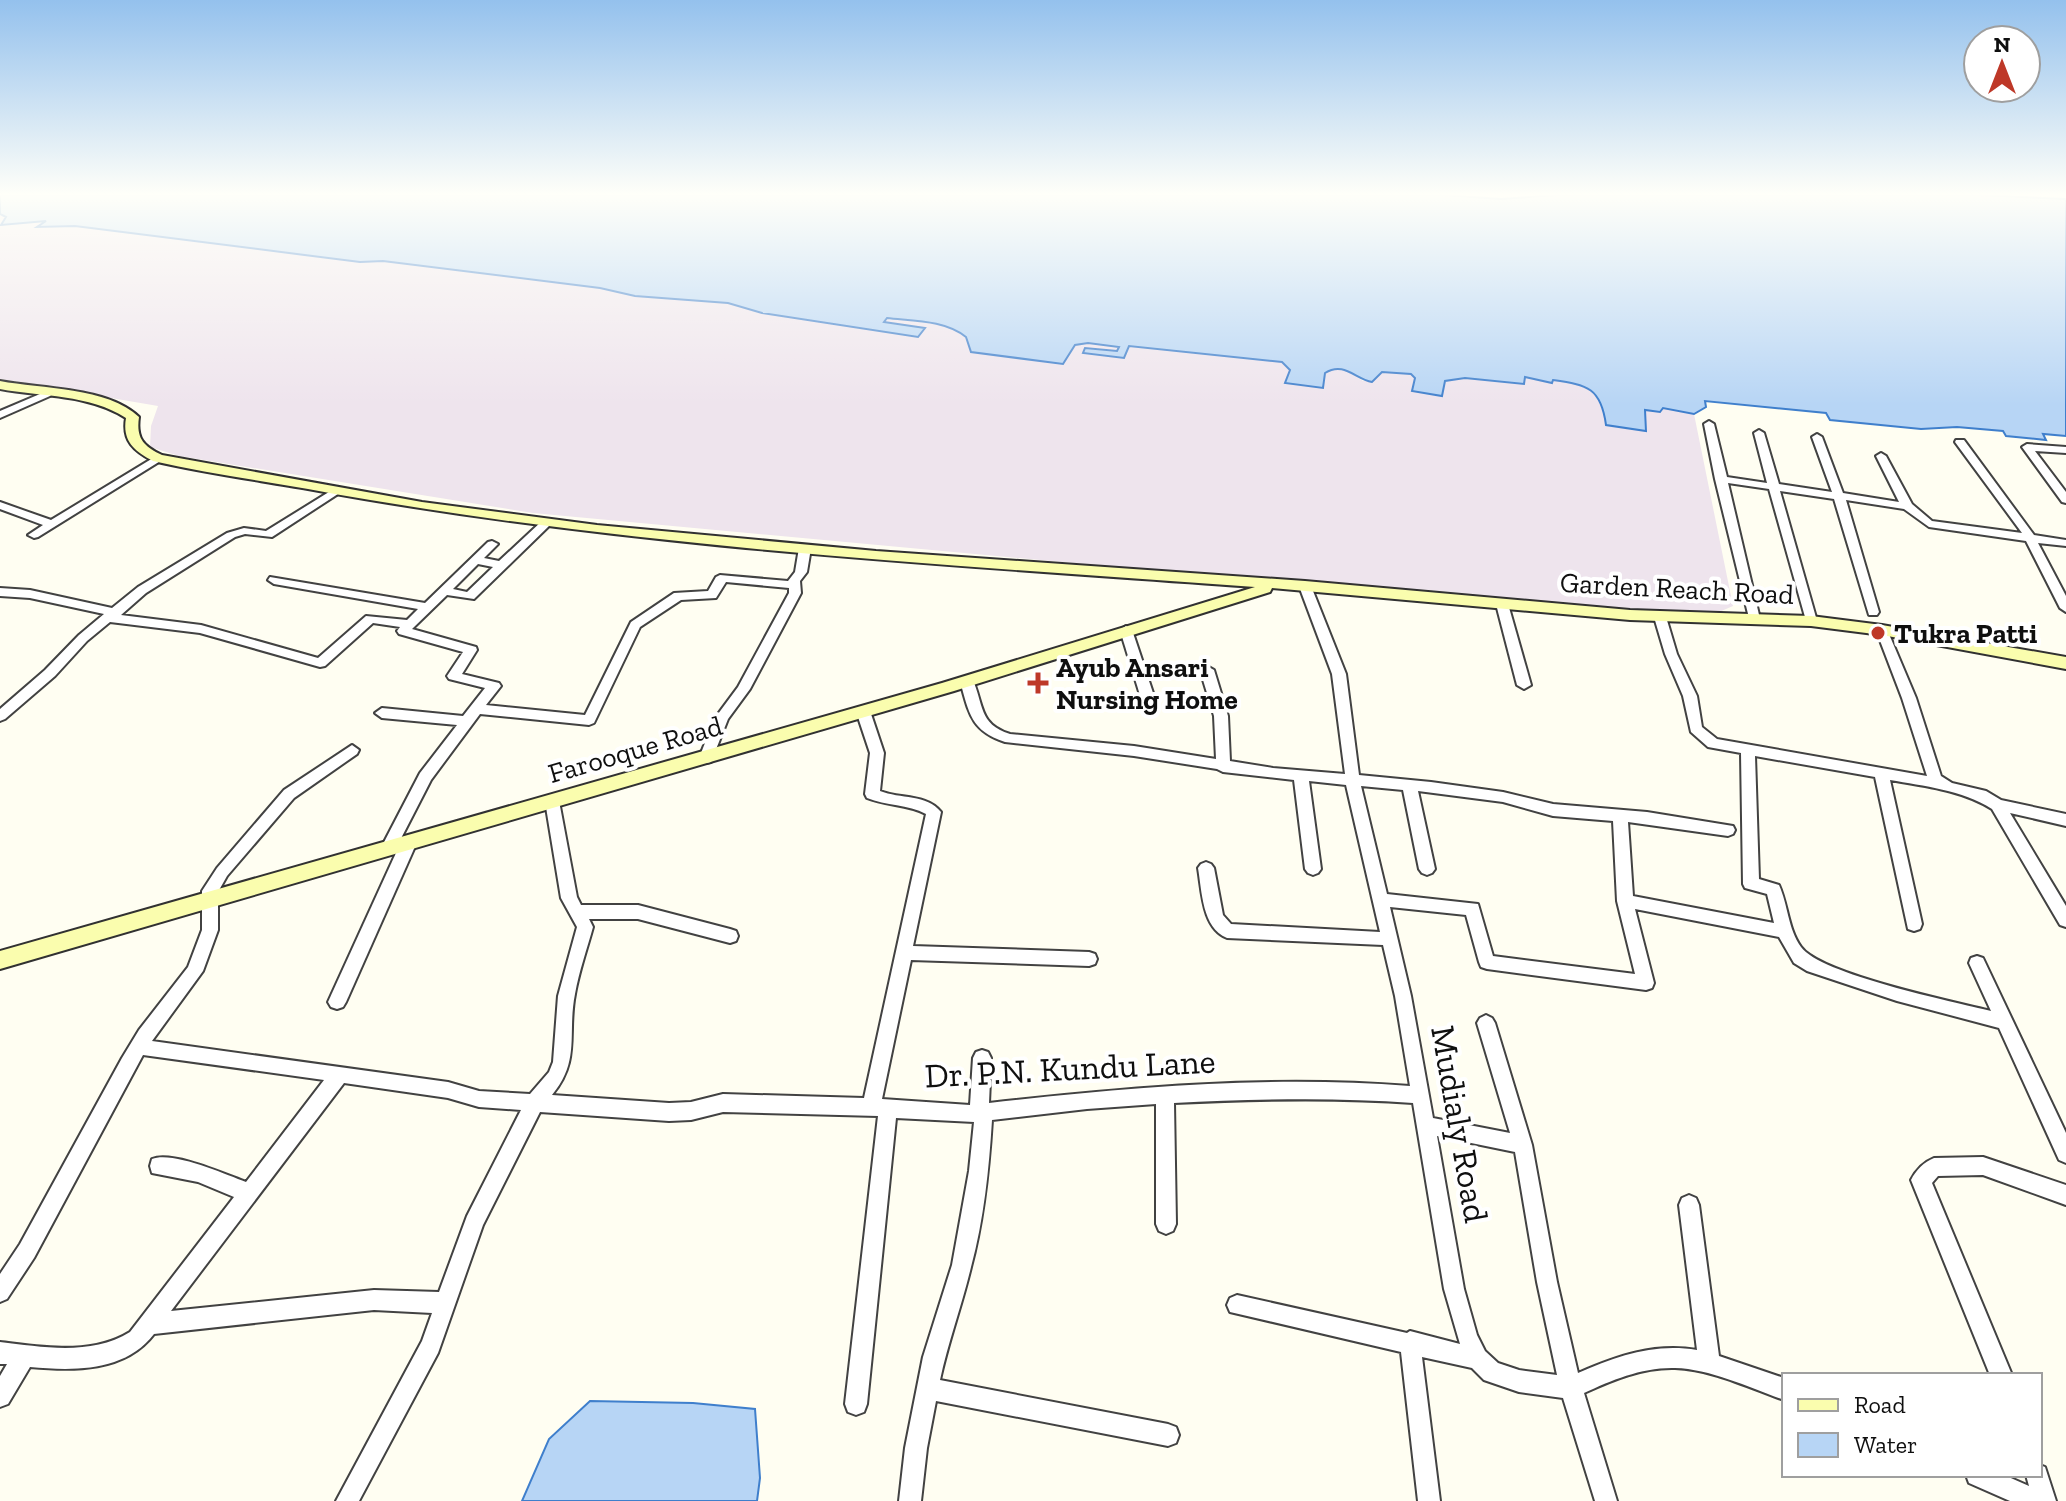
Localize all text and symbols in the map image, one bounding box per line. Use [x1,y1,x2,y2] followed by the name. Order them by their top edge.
[1962,24,2042,104] north arrow
[1994,31,2011,58] text: N
[1559,566,1795,611] street label: Garden Reach Road
[1894,617,2037,650] place label: Tukra Patti
[1869,624,1887,642] marker: Tukra Patti
[1056,651,1238,716] place label: Ayub Ansari Nursing Home
[1027,672,1049,694] marker: Ayub Ansari Nursing Home
[544,709,726,790] street label: Farooque Road
[1422,1023,1497,1226] street label: Mudialy Road
[924,1040,1216,1097] street label: Dr. P.N. Kundu Lane
[1782,1373,2042,1477] legend
[1854,1390,1906,1419] text: Road
[1854,1430,1917,1459] text: Water

